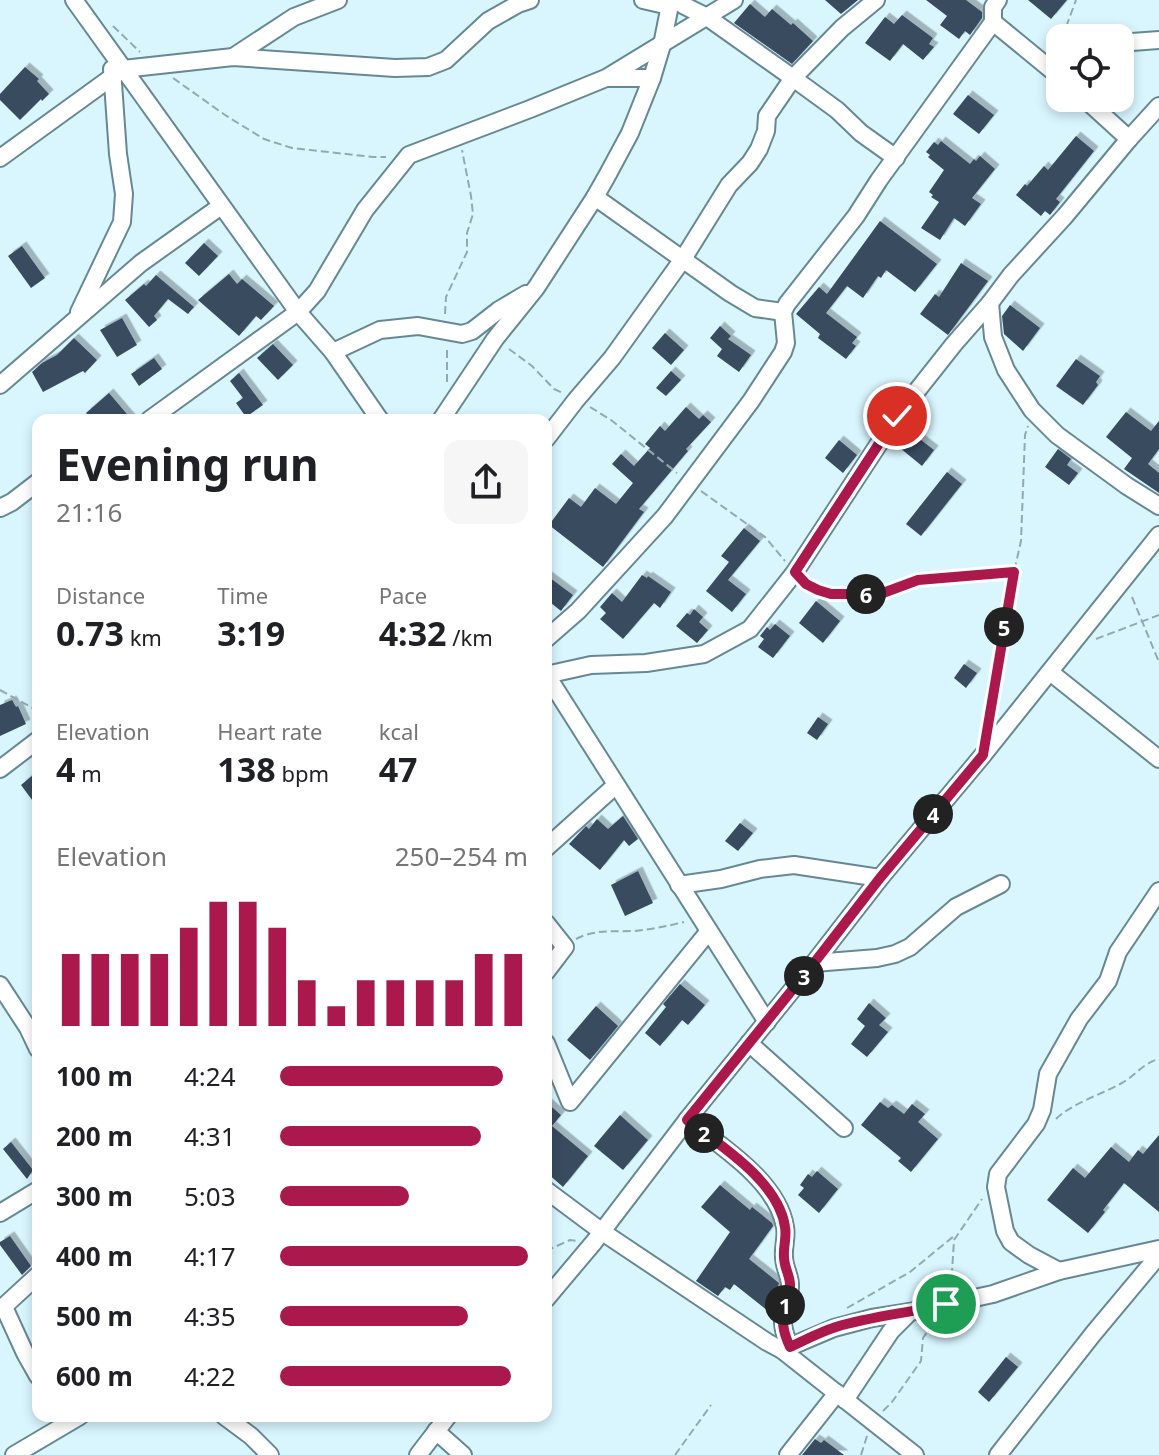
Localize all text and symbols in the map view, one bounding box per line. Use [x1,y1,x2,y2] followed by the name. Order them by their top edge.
[1046,24,1134,112] map controls
[1046,24,1134,112] button: locate
[863,382,931,450] pin
[875,394,919,438] icon: check
[56,434,319,494] text: Evening run
[444,440,528,524] button: share
[56,494,122,530] text: 21:16
[846,574,886,614] pin: 6
[860,579,872,609] text: 6
[56,580,145,610] text: Distance
[217,580,268,610] text: Time
[379,580,427,610] text: Pace
[984,607,1024,647] pin: 5
[56,610,124,656] text: 0.73
[217,610,285,656] text: 3:19
[379,610,447,656] text: 4:32
[998,612,1010,642] text: 5
[124,622,162,652] text: km
[447,622,493,652] text: /km
[56,716,150,746] text: Elevation
[217,716,322,746] text: Heart rate
[379,716,419,746] text: kcal
[56,746,75,792] text: 4
[217,746,276,792] text: 138
[379,746,418,792] text: 47
[75,758,102,788] text: m
[276,758,329,788] text: bpm
[913,794,953,834] pin: 4
[927,799,939,829] text: 4
[56,838,167,874] text: Elevation
[395,838,528,874] text: 250–254 m
[784,956,824,996] pin: 3
[798,961,810,991] text: 3
[56,1058,133,1094] text: 100 m
[184,1058,236,1094] text: 4:24
[684,1113,724,1153] pin: 2
[56,1118,133,1154] text: 200 m
[184,1118,236,1154] text: 4:31
[698,1118,710,1148] text: 2
[56,1178,133,1214] text: 300 m
[184,1178,236,1214] text: 5:03
[56,1238,133,1274] text: 400 m
[184,1238,236,1274] text: 4:17
[912,1270,980,1338] pin
[924,1282,968,1326] icon: arrive
[765,1285,805,1325] pin: 1
[779,1290,791,1320] text: 1
[56,1298,133,1334] text: 500 m
[184,1298,236,1334] text: 4:35
[56,1358,133,1394] text: 600 m
[184,1358,236,1394] text: 4:22

